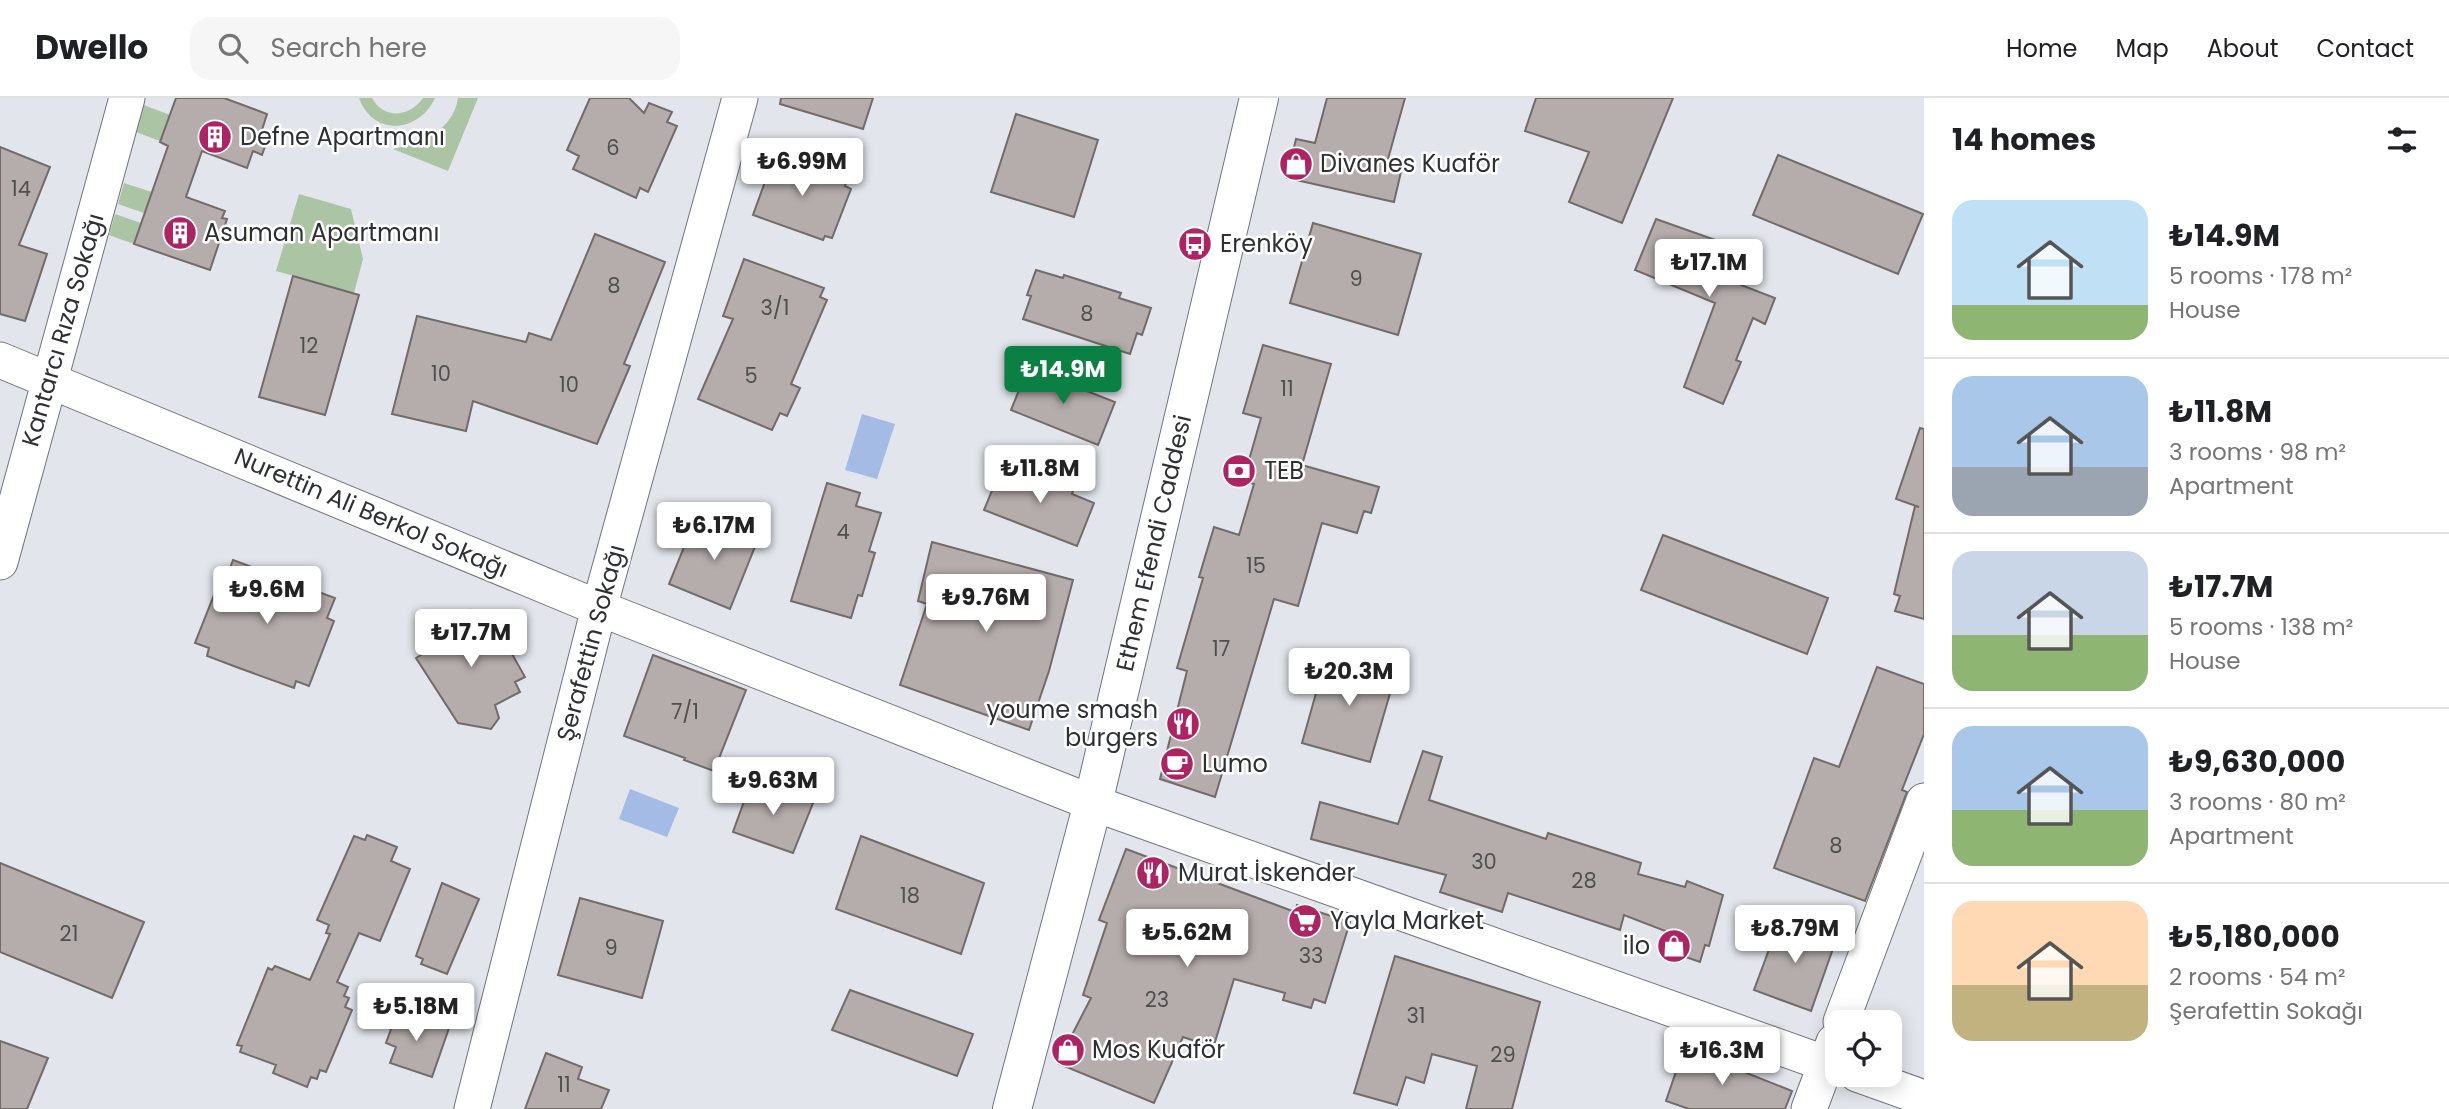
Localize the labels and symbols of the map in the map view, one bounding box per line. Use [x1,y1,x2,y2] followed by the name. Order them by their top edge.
[196,118,234,156] building icon: Defne Apartmanı
[240,120,445,153] place label: Defne Apartmanı
[606,133,620,162] house number: 6
[745,139,859,198] pin: ₺6.99M
[1277,145,1315,183] shop icon: Divanes Kuaför
[1320,147,1500,180] place label: Divanes Kuaför
[11,174,31,203] house number: 14
[13,209,112,450] street label: Kantarcı Rıza Sokağı
[161,214,199,252] building icon: Asuman Apartmanı
[204,216,439,249] place label: Asuman Apartmanı
[1176,225,1214,263] bus stop icon: Erenköy
[1220,227,1313,260] place label: Erenköy
[1652,240,1766,299] pin: ₺17.1M
[1349,264,1363,293] house number: 9
[607,271,621,300] house number: 8
[760,293,790,322] house number: 3/1
[1080,299,1094,328] house number: 8
[300,331,318,360] house number: 12
[1006,346,1120,406] pin: ₺14.9M
[431,359,451,388] house number: 10
[744,361,758,390] house number: 5
[559,370,579,399] house number: 10
[1280,374,1294,403] house number: 11
[1108,412,1199,674] street label: Ethem Efendi Caddesi
[229,440,513,585] street label: Nurettin Ali Berkol Sokağı
[983,446,1097,505] pin: ₺11.8M
[1220,452,1258,490] bank icon: TEB
[1264,454,1304,487] place label: TEB
[657,503,771,562] pin: ₺6.17M
[836,517,850,546] house number: 4
[548,541,633,745] street label: Şerafettin Sokağı
[1246,551,1266,580] house number: 15
[218,566,316,626] pin: ₺9.6M
[929,574,1043,634] pin: ₺9.76M
[414,610,528,669] pin: ₺17.7M
[1212,634,1230,663] house number: 17
[1292,648,1406,708] pin: ₺20.3M
[986,693,1158,754] place label: youme smash burgers
[671,697,699,726] house number: 7/1
[1164,705,1202,743] restaurant icon: youme smash burgers
[1158,745,1196,783] cafe icon: Lumo
[1202,747,1268,780] place label: Lumo
[716,758,830,817] pin: ₺9.63M
[1829,831,1843,860] house number: 8
[1471,847,1497,876] house number: 30
[1134,854,1172,892] restaurant icon: Murat İskender
[1178,856,1355,889] place label: Murat İskender
[1571,866,1597,895] house number: 28
[900,881,920,910] house number: 18
[1286,902,1324,940] supermarket icon: Yayla Market
[1330,904,1484,937] place label: Yayla Market
[1738,906,1852,965] pin: ₺8.79M
[1130,910,1244,969] pin: ₺5.62M
[60,919,78,948] house number: 21
[1655,927,1693,965] shop icon: ilo
[1623,929,1650,962] place label: ilo
[604,933,618,962] house number: 9
[1299,941,1323,970] house number: 33
[359,984,473,1043] pin: ₺5.18M
[1145,985,1169,1014] house number: 23
[1406,1001,1426,1030] house number: 31
[1665,1028,1779,1087] pin: ₺16.3M
[1049,1031,1087,1069] shop icon: Mos Kuaför
[1092,1033,1225,1066] place label: Mos Kuaför
[1490,1040,1516,1069] house number: 29
[557,1070,571,1099] house number: 11

